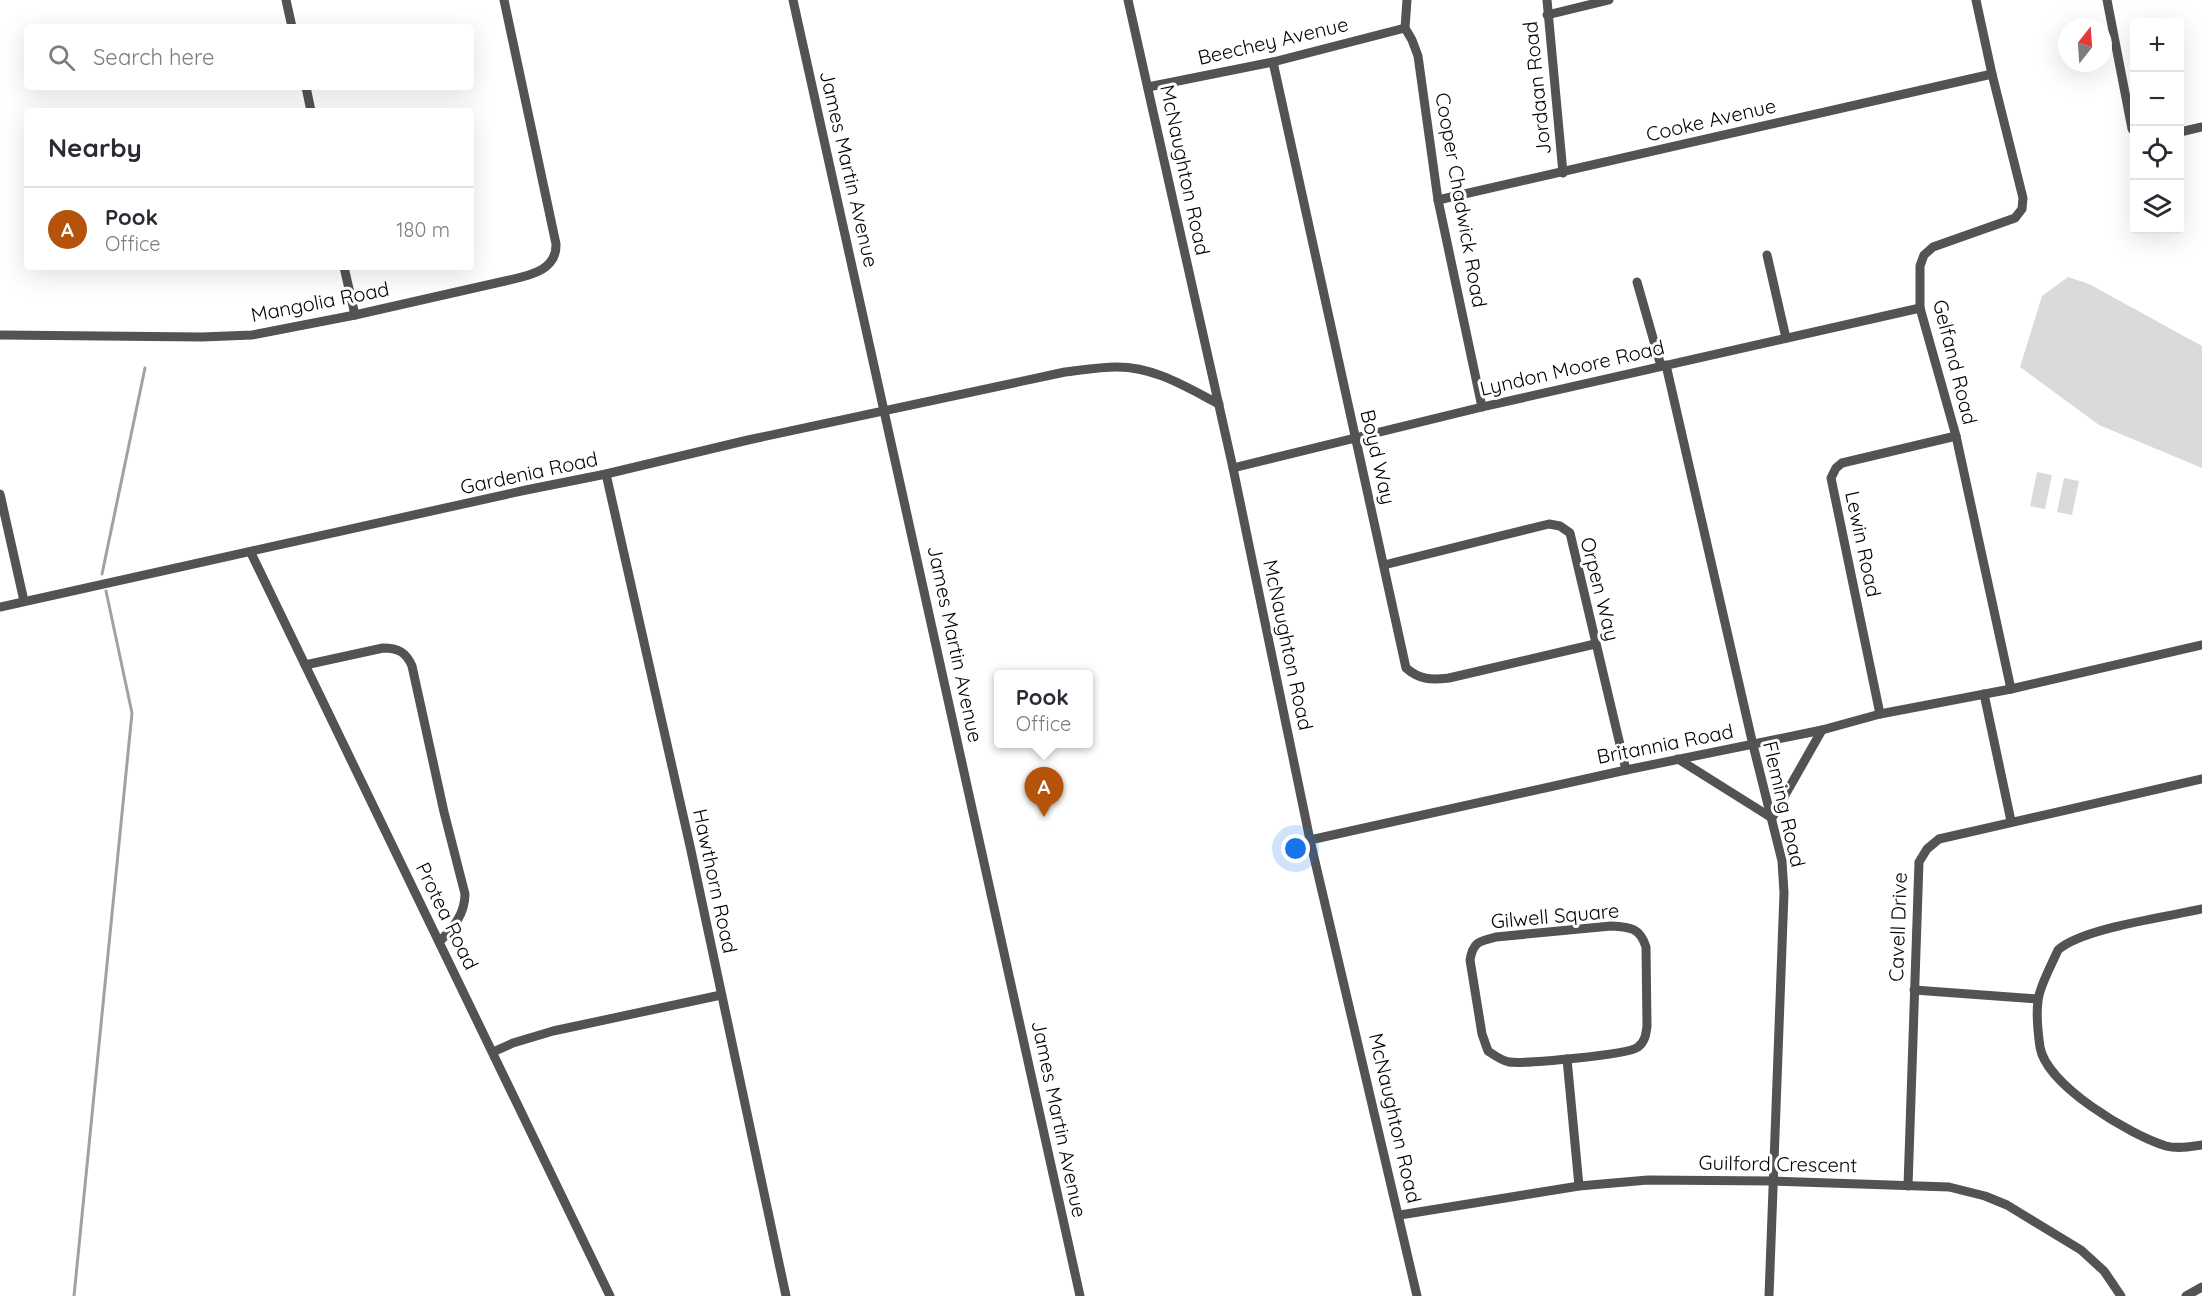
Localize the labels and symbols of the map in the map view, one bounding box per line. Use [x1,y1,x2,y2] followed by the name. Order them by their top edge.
[1195,11,1351,70] street label: Beechey Avenue
[2058,18,2112,72] north arrow
[1517,20,1556,156] street label: Jordaan Road
[815,68,884,270] street label: James Martin Avenue
[1155,82,1216,258] street label: McNaughton Road
[1430,90,1493,309] street label: Cooper Chadwick Road
[1643,92,1778,147] street label: Cooke Avenue
[249,276,391,327] street label: Mangolia Road
[1928,297,1983,427] street label: Gelfand Road
[1477,334,1667,401] street label: Lyndon Moore Road
[1355,407,1402,507] street label: Boyd Way
[458,446,600,499] street label: Gardenia Road
[1840,489,1887,599] street label: Lewin Road
[1576,534,1625,643] street label: Orpen Way
[922,543,989,745] street label: James Martin Avenue
[1258,557,1319,733] street label: McNaughton Road
[1595,718,1735,769] street label: Britannia Road
[1758,738,1811,869] street label: Fleming Road
[1024,768,1064,817] pin: A
[688,806,743,955] street label: Hawthorn Road
[1281,834,1310,863] your location
[411,858,484,974] street label: Protea Road
[1883,872,1912,982] street label: Cavell Drive
[1490,897,1620,934] street label: Gilwell Square
[1026,1018,1093,1220] street label: James Martin Avenue
[1364,1030,1427,1205] street label: McNaughton Road
[1699,1150,1858,1177] street label: Guilford Crescent

